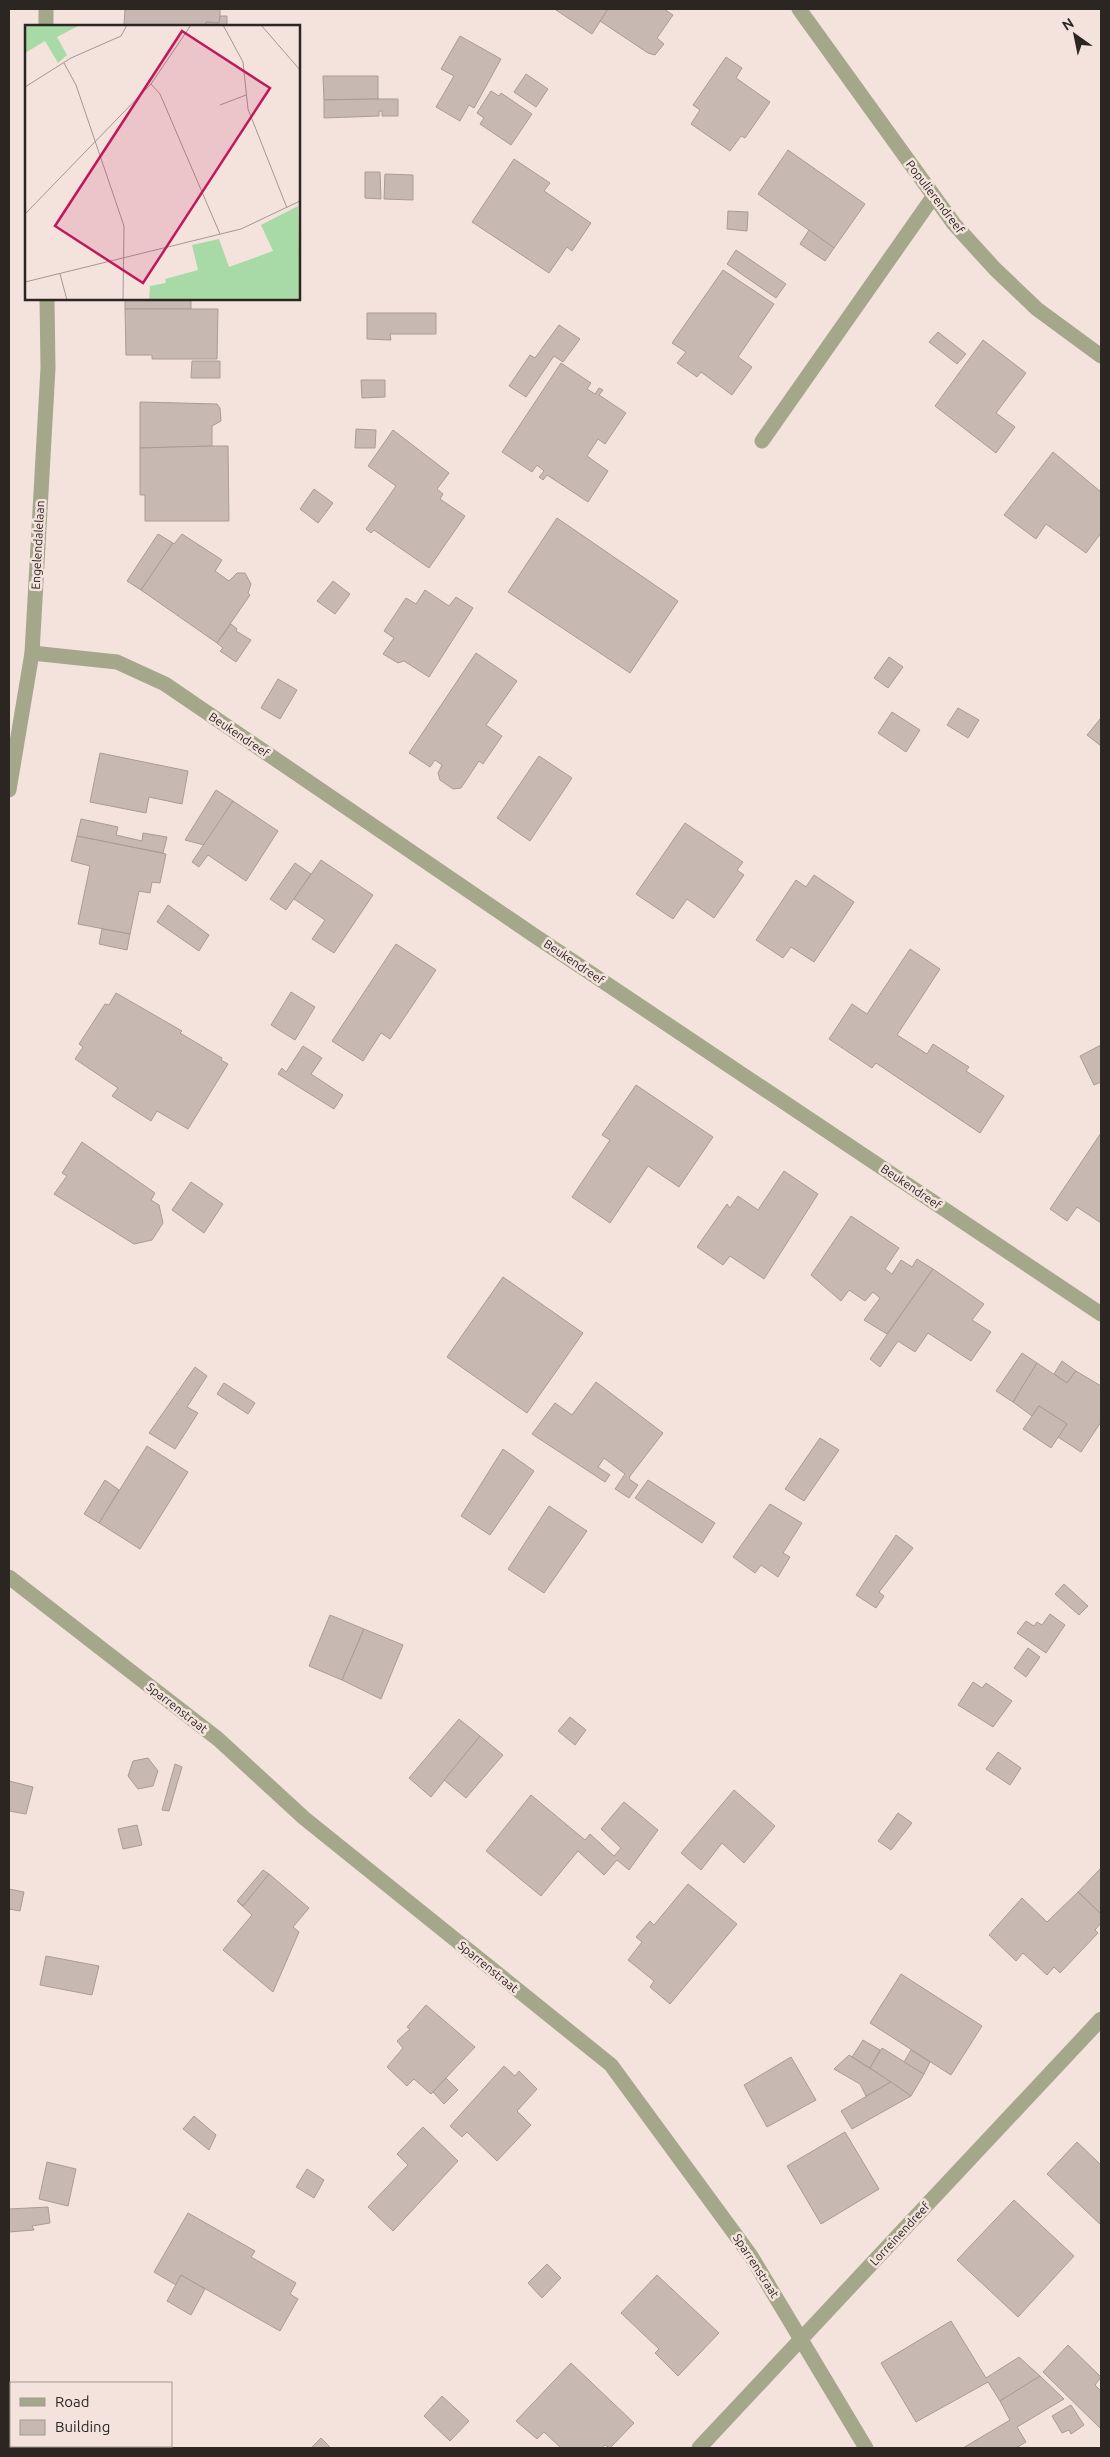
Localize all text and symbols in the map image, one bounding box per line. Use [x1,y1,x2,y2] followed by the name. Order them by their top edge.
[1050,10,1100,60] north arrow
[1059,15,1077,34] text: N
[25,25,300,300] inset map
[904,158,967,236] street label: Populierendreef
[29,500,46,590] street label: Engelendalelaan
[207,710,272,760] street label: Beukendreef
[542,937,607,987] street label: Beukendreef
[879,1162,944,1212] street label: Beukendreef
[144,1680,211,1736] street label: Sparrenstraat
[456,1938,521,1995] street label: Sparrenstraat
[867,2199,932,2268] street label: Lorreinendreef
[731,2231,782,2300] street label: Sparrenstraat
[10,2382,172,2447] legend
[55,2393,90,2410] text: Road
[55,2418,110,2435] text: Building

